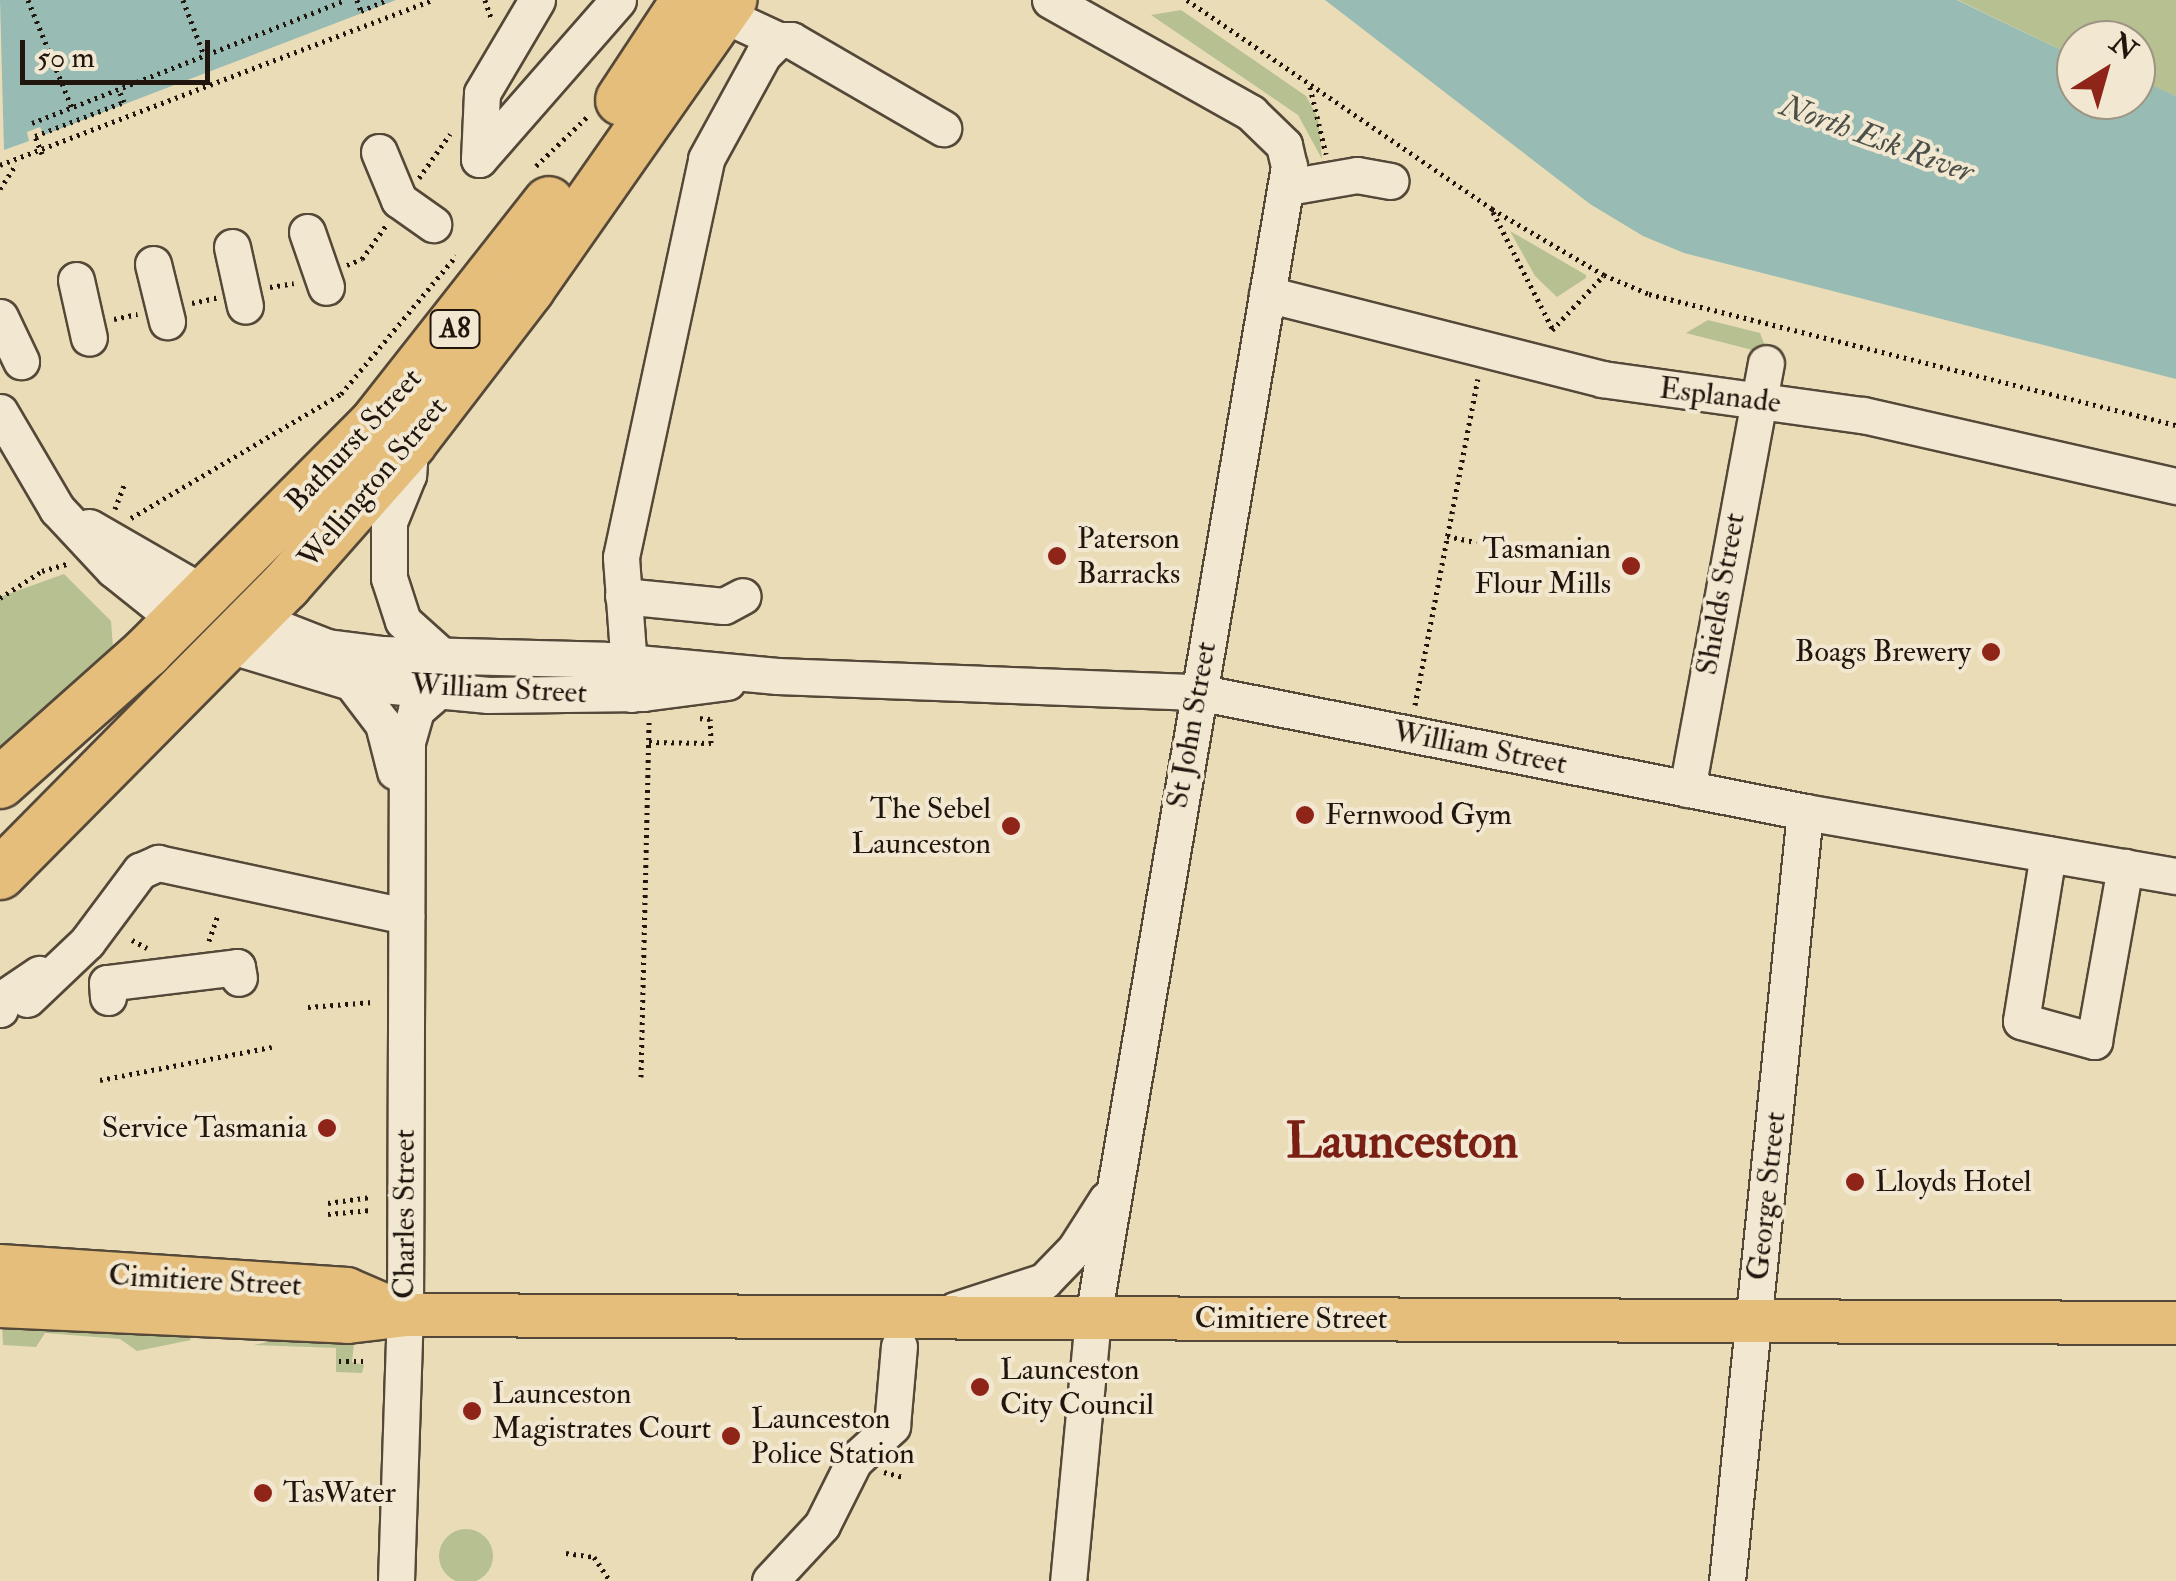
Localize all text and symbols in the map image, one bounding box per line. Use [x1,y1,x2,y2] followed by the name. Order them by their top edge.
[25,20,215,82] scale bar
[2056,20,2156,120] north arrow
[2103,26,2144,69] text: N
[37,39,95,76] text: 50 m
[1775,86,1979,192] water label: North Esk River
[428,306,482,352] road number: A8
[279,361,429,519] street label: Bathurst Street
[1657,371,1783,421] street label: Esplanade
[291,390,455,576] street label: Wellington Street
[1689,510,1753,678] street label: Shields Street
[1077,521,1180,592] place label: Paterson Barracks
[1475,531,1611,602] place label: Tasmanian Flour Mills
[1046,545,1068,567] marker: Paterson Barracks
[1620,555,1642,577] marker: Tasmanian Flour Mills
[1795,634,1971,670] place label: Boags Brewery
[1160,639,1224,811] street label: St John Street
[1980,641,2002,663] marker: Boags Brewery
[410,666,588,712] street label: William Street
[1390,714,1570,782] street label: William Street
[852,791,991,862] place label: The Sebel Launceston
[1325,797,1512,833] place label: Fernwood Gym
[1294,804,1316,826] marker: Fernwood Gym
[1000,815,1022,837] marker: The Sebel Launceston
[102,1110,307,1146] place label: Service Tasmania
[1740,1110,1794,1282] street label: George Street
[1286,1112,1518,1172] district label: Launceston
[316,1117,338,1139] marker: Service Tasmania
[387,1129,423,1299] street label: Charles Street
[1875,1164,2031,1200] place label: Lloyds Hotel
[1844,1171,1866,1193] marker: Lloyds Hotel
[108,1258,302,1304] street label: Cimitiere Street
[1194,1301,1388,1337] street label: Cimitiere Street
[1000,1352,1154,1422] place label: Launceston City Council
[492,1376,711,1446] place label: Launceston Magistrates Court
[969,1376,991,1398] marker: Launceston City Council
[461,1400,483,1422] marker: Launceston Magistrates Court
[751,1401,915,1472] place label: Launceston Police Station
[720,1425,742,1447] marker: Launceston Police Station
[283,1475,396,1511] place label: TasWater
[252,1482,274,1504] marker: TasWater

